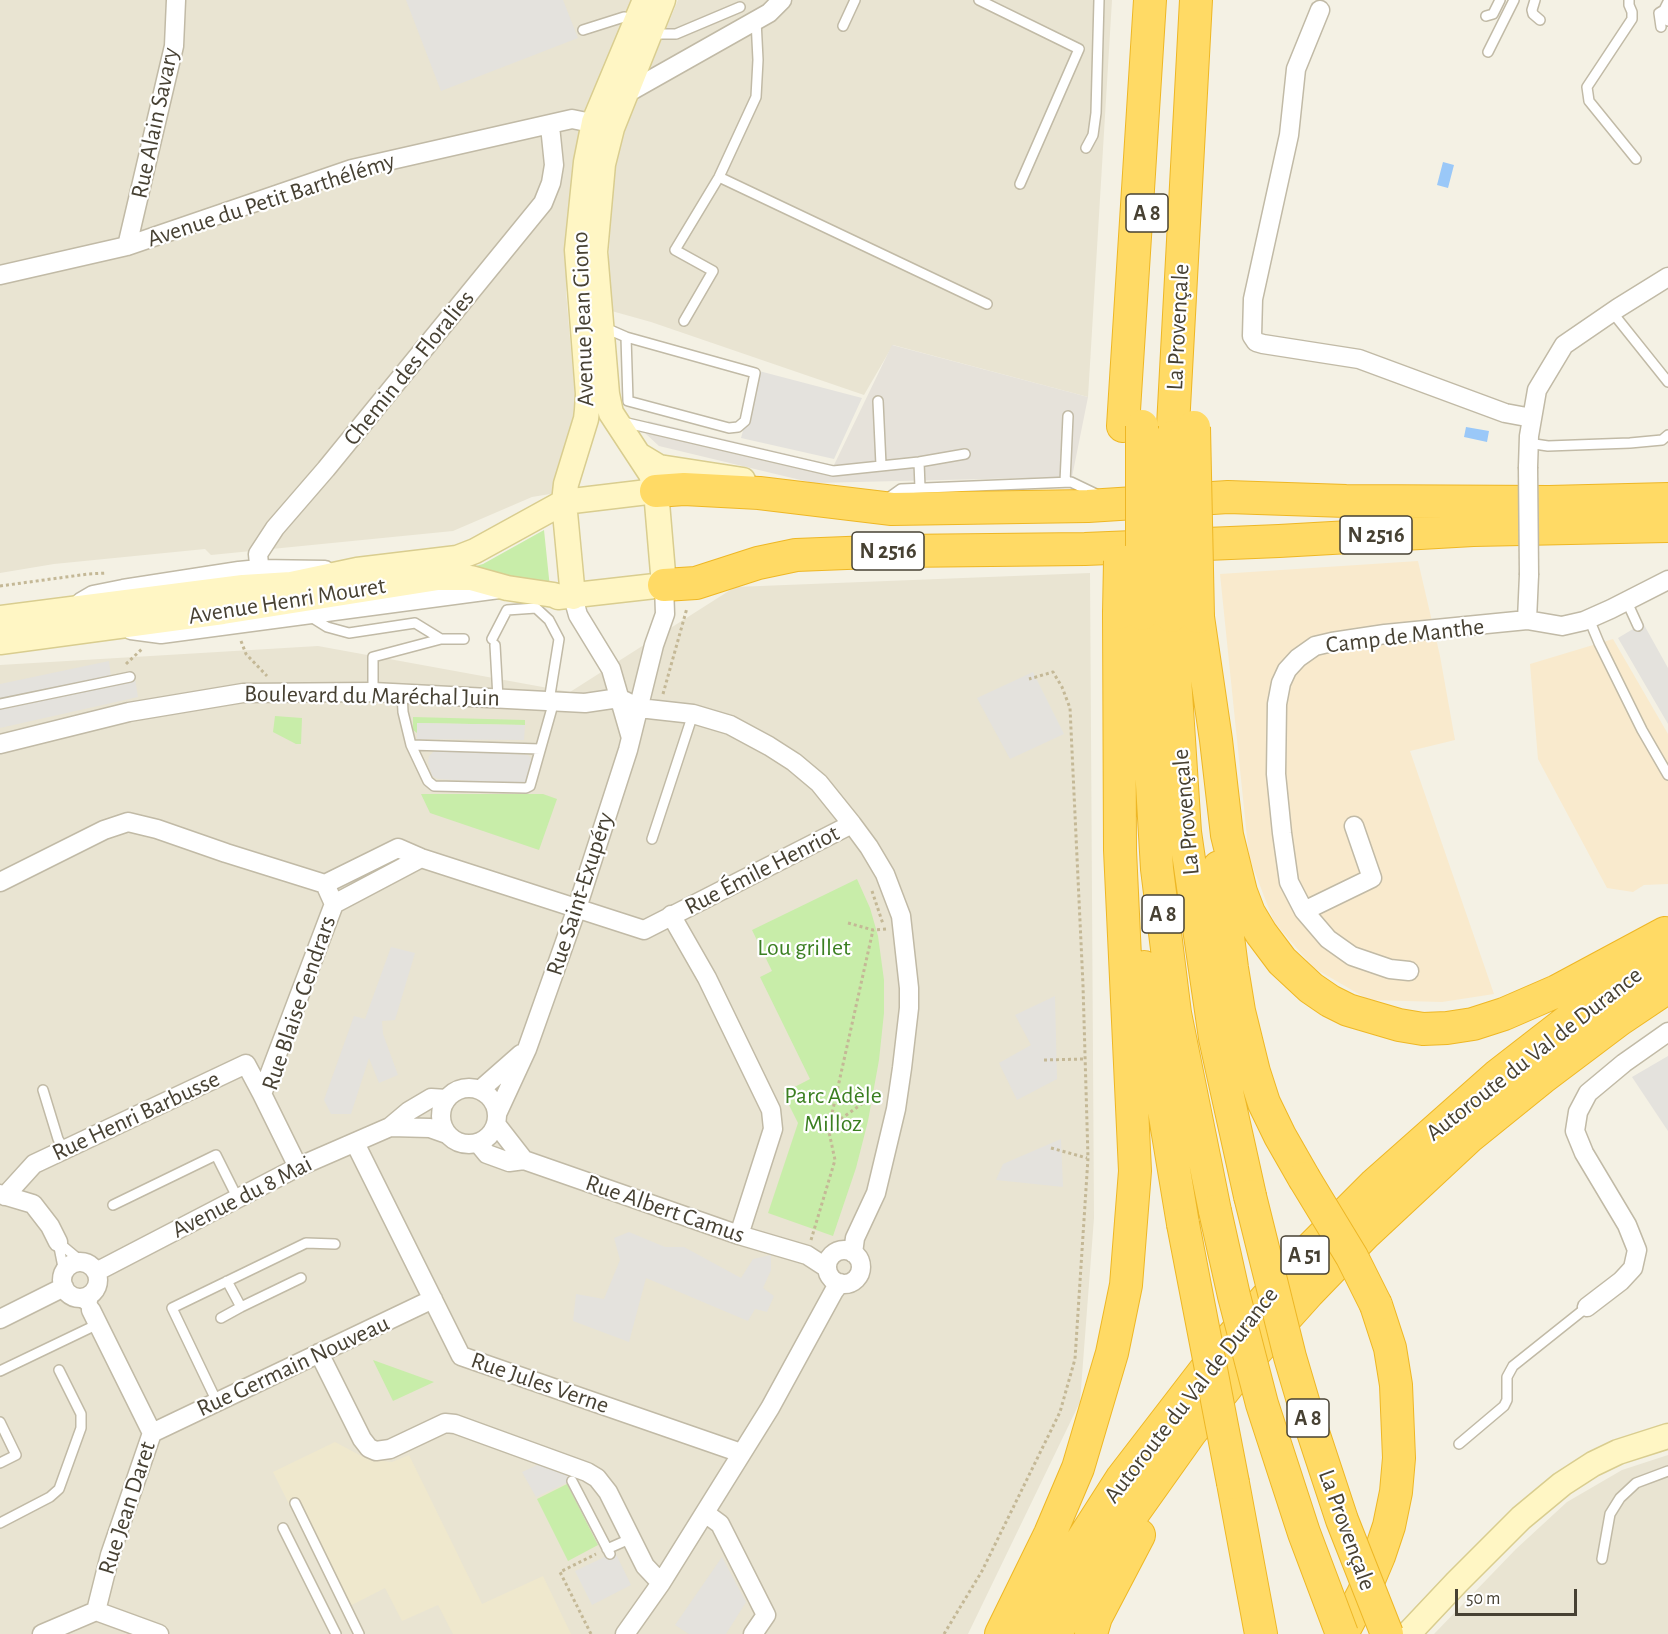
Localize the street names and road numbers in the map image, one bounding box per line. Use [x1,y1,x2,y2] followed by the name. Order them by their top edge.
[125,45,185,201] street label: Rue Alain Savary
[143,146,399,254] street label: Avenue du Petit Barthélémy
[1126,194,1168,232] road number: A 8
[566,231,600,407] street label: Avenue Jean Giono
[1160,263,1196,391] street label: La Provençale
[337,284,481,452] street label: Chemin des Floralies
[1340,516,1412,554] road number: N 2516
[852,532,924,570] road number: N 2516
[186,571,388,631] street label: Avenue Henri Mouret
[1324,612,1486,660] street label: Camp de Manthe
[244,679,500,713] street label: Boulevard du Maréchal Juin
[1166,748,1206,876] street label: La Provençale
[540,809,620,979] street label: Rue Saint-Exupéry
[680,819,844,921] street label: Rue Émile Henriot
[1142,895,1184,933] road number: A 8
[256,912,342,1094] street label: Rue Blaise Cendrars
[1420,961,1648,1147] street label: Autoroute du Val de Durance
[48,1065,224,1167] street label: Rue Henri Barbusse
[167,1149,317,1245] street label: Avenue du 8 Mai
[582,1168,748,1250] street label: Rue Albert Camus
[1281,1236,1329,1274] road number: A 51
[1098,1281,1284,1509] street label: Autoroute du Val de Durance
[192,1309,394,1423] street label: Rue Germain Nouveau
[467,1346,613,1420] street label: Rue Jules Verne
[1287,1399,1329,1437] road number: A 8
[92,1438,162,1578] street label: Rue Jean Daret
[1312,1466,1382,1594] street label: La Provençale

